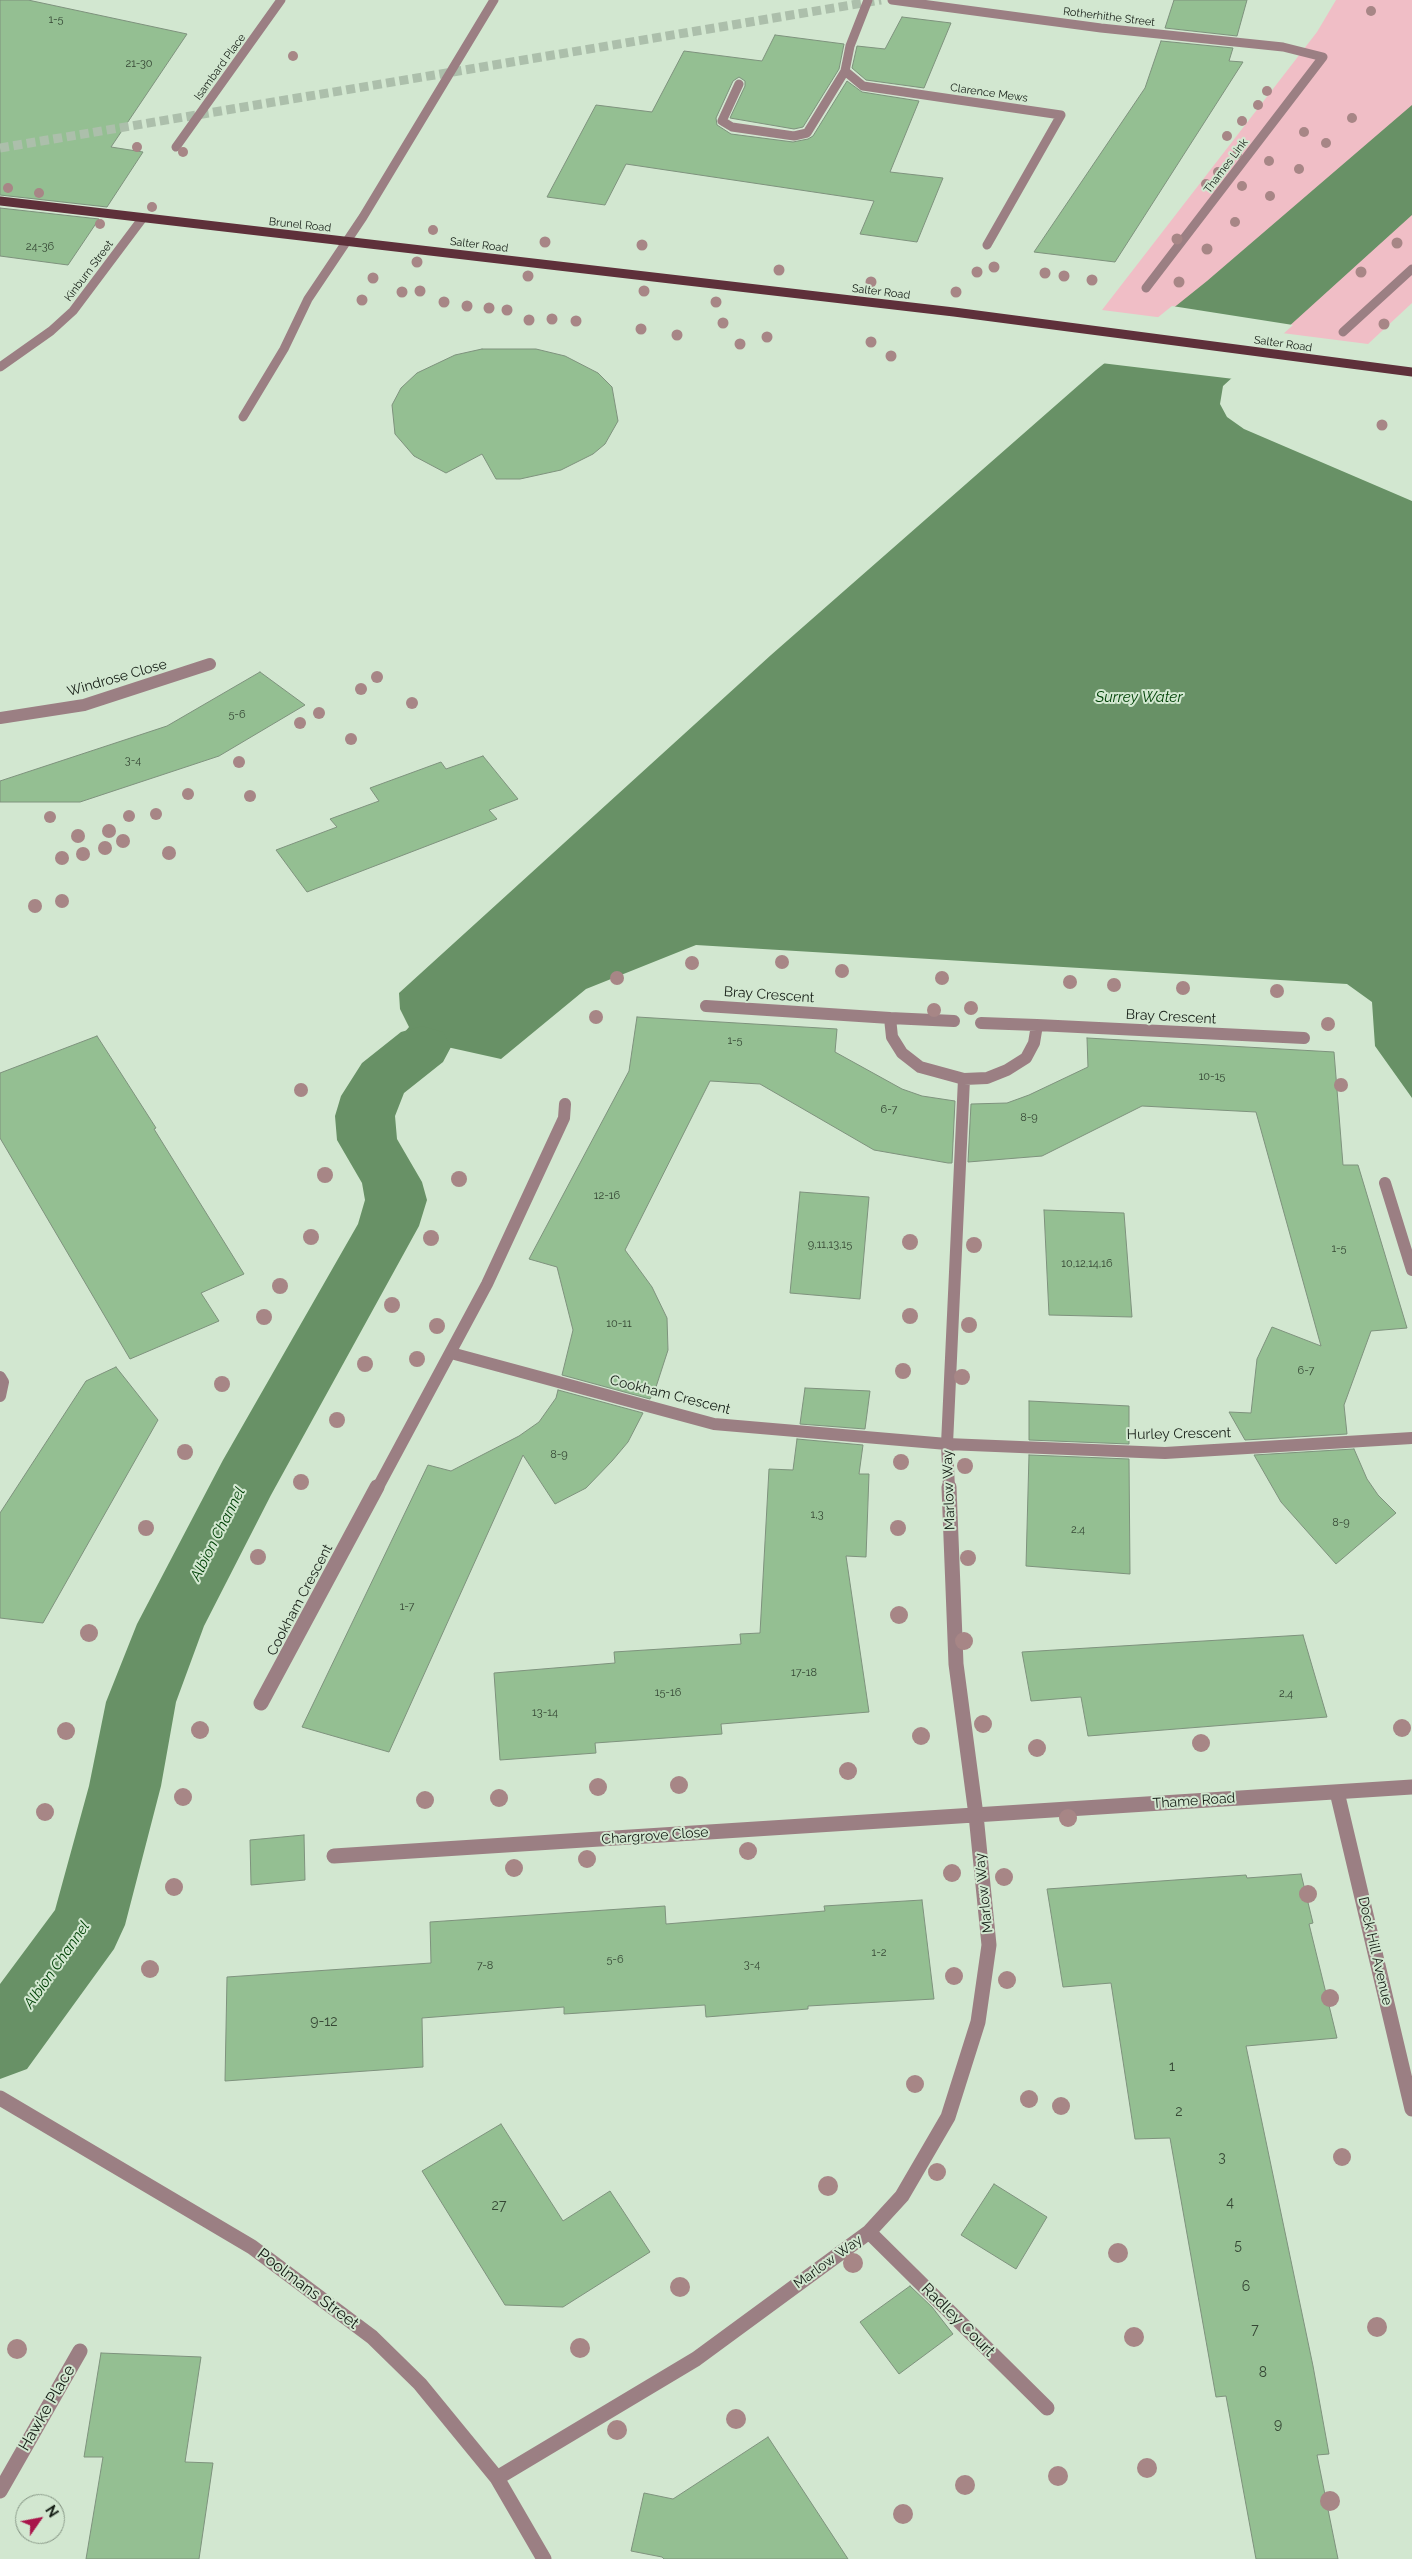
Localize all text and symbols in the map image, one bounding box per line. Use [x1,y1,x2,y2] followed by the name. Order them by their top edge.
[1062,5,1156,29] street label: Rotherhithe Street
[48,13,64,27] house number: 1-5
[192,31,248,103] street label: Isambard Place
[125,57,153,71] house number: 21-30
[949,81,1029,105] street label: Clarence Mews
[1201,136,1251,196] street label: Thames Link
[268,215,332,235] street label: Brunel Road
[449,235,509,255] street label: Salter Road
[62,238,116,304] street label: Kinburn Street
[26,240,54,254] house number: 24-36
[851,282,911,302] street label: Salter Road
[1253,333,1313,355] street label: Salter Road
[65,656,169,700] street label: Windrose Close
[1095,688,1183,706] water label: Surrey Water
[228,708,246,722] house number: 5-6
[125,754,141,768] house number: 3-4
[723,983,815,1007] street label: Bray Crescent
[1125,1006,1217,1028] street label: Bray Crescent
[727,1034,743,1048] house number: 1-5
[1199,1070,1225,1084] house number: 10-15
[881,1103,897,1117] house number: 6-7
[1020,1111,1038,1125] house number: 8-9
[594,1189,620,1203] house number: 12-16
[808,1238,852,1252] house number: 9,11,13,15
[1331,1242,1347,1256] house number: 1-5
[1061,1257,1113,1271] house number: 10,12,14,16
[606,1317,632,1331] house number: 10-11
[1298,1364,1314,1378] house number: 6-7
[608,1372,732,1418] street label: Cookham Crescent
[1127,1425,1231,1443] street label: Hurley Crescent
[550,1448,568,1462] house number: 8-9
[939,1449,959,1531] street label: Marlow Way
[187,1484,249,1584] water label: Albion Channel
[810,1508,824,1522] house number: 1,3
[1332,1516,1350,1530] house number: 8-9
[1071,1523,1085,1537] house number: 2,4
[264,1541,336,1659] street label: Cookham Crescent
[400,1600,414,1614] house number: 1-7
[791,1666,817,1680] house number: 17-18
[655,1686,681,1700] house number: 15-16
[1279,1687,1293,1701] house number: 2,4
[532,1706,558,1720] house number: 13-14
[1152,1790,1236,1812] street label: Thame Road
[601,1824,709,1848] street label: Chargrove Close
[971,1852,997,1934] street label: Marlow Way
[1354,1895,1396,2007] street label: Dock Hill Avenue
[20,1918,94,2012] water label: Albion Channel
[872,1946,886,1960] house number: 1-2
[606,1953,624,1967] house number: 5-6
[744,1958,760,1972] house number: 3-4
[477,1959,493,1973] house number: 7-8
[310,2014,338,2030] house number: 9-12
[1169,2059,1175,2075] house number: 1
[1175,2104,1183,2120] house number: 2
[1218,2150,1226,2166] house number: 3
[1226,2195,1234,2211] house number: 4
[492,2198,506,2214] house number: 27
[791,2232,865,2292] street label: Marlow Way
[1234,2238,1242,2254] house number: 5
[253,2245,363,2333] street label: Poolmans Street
[917,2279,999,2361] street label: Radley Court
[1242,2279,1250,2295] house number: 6
[1251,2322,1259,2338] house number: 7
[15,2362,79,2454] street label: Hawke Place
[1259,2365,1267,2381] house number: 8
[1274,2417,1282,2433] house number: 9
[15,2494,65,2544] north arrow
[42,2503,61,2520] text: N

